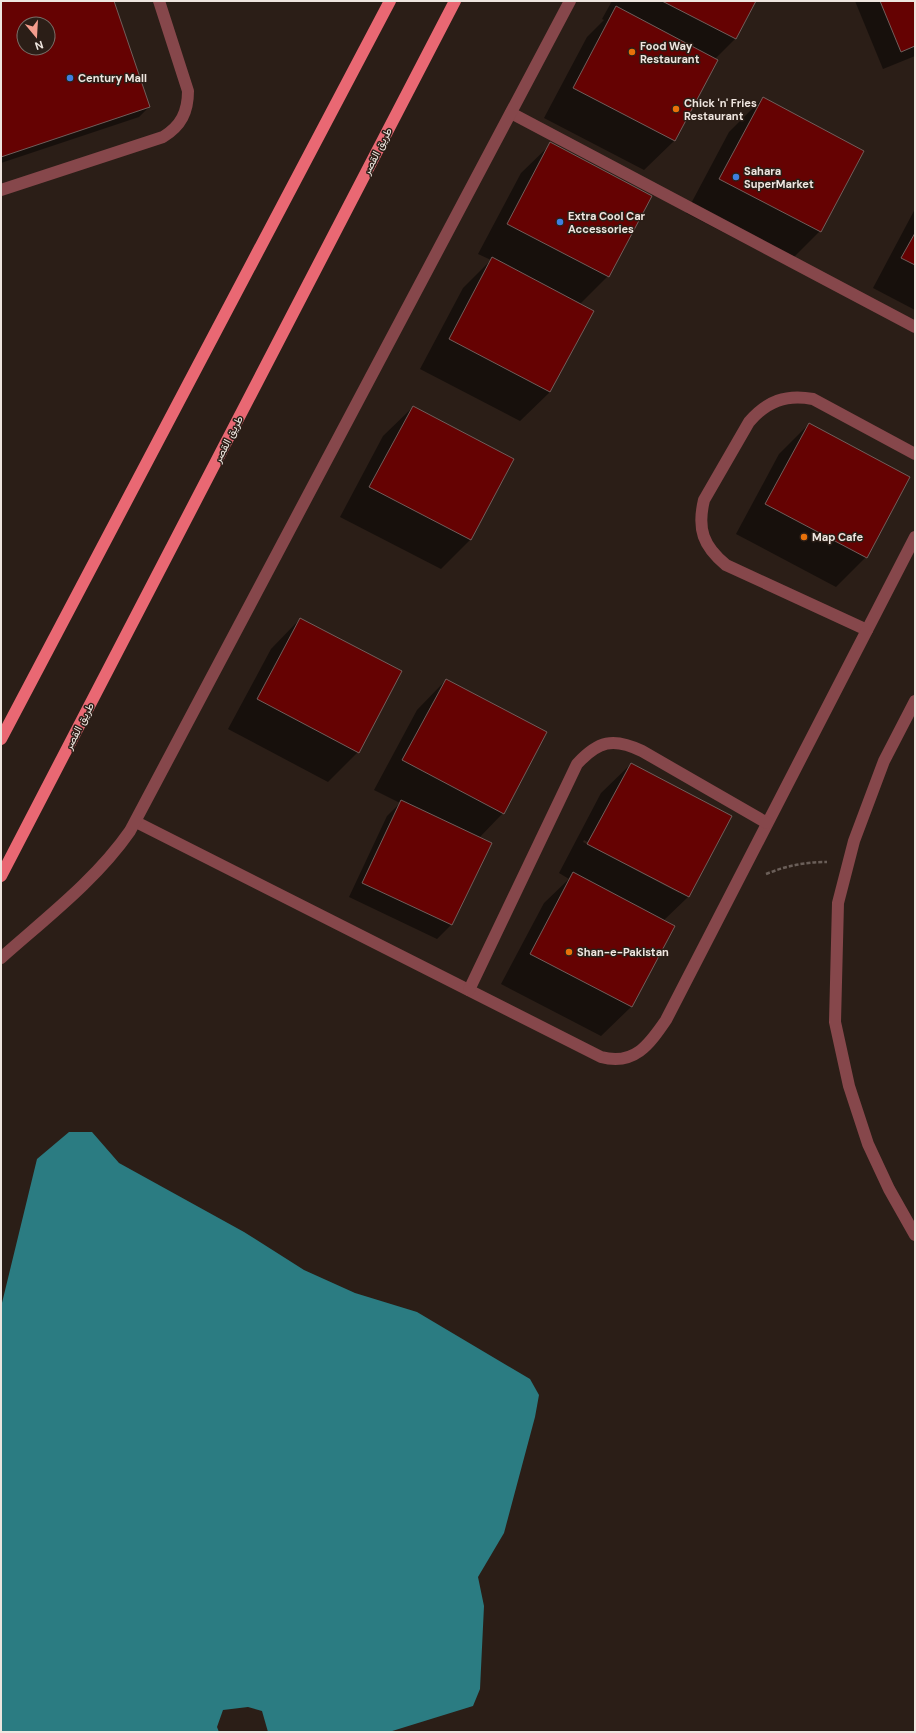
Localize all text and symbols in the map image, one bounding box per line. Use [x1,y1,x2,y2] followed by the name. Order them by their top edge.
[16,16,56,56] north arrow
[33,38,45,53] text: N
[640,39,700,66] place label: Food Way Restaurant
[627,47,637,57] marker: Food Way Restaurant
[78,71,147,85] place label: Century Mall
[65,73,75,83] marker: Century Mall
[684,96,757,123] place label: Chick 'n' Fries Restaurant
[671,104,681,114] marker: Chick 'n' Fries Restaurant
[359,125,395,178] street label: طريق القصر
[744,164,814,191] place label: Sahara SuperMarket
[731,172,741,182] marker: Sahara SuperMarket
[568,209,646,236] place label: Extra Cool Car Accessories
[555,217,565,227] marker: Extra Cool Car Accessories
[210,413,246,466] street label: طريق القصر
[812,530,863,544] place label: Map Cafe
[799,532,809,542] marker: Map Cafe
[61,700,97,753] street label: طريق القصر
[577,945,669,959] place label: Shan-e-Pakistan
[564,947,574,957] marker: Shan-e-Pakistan

